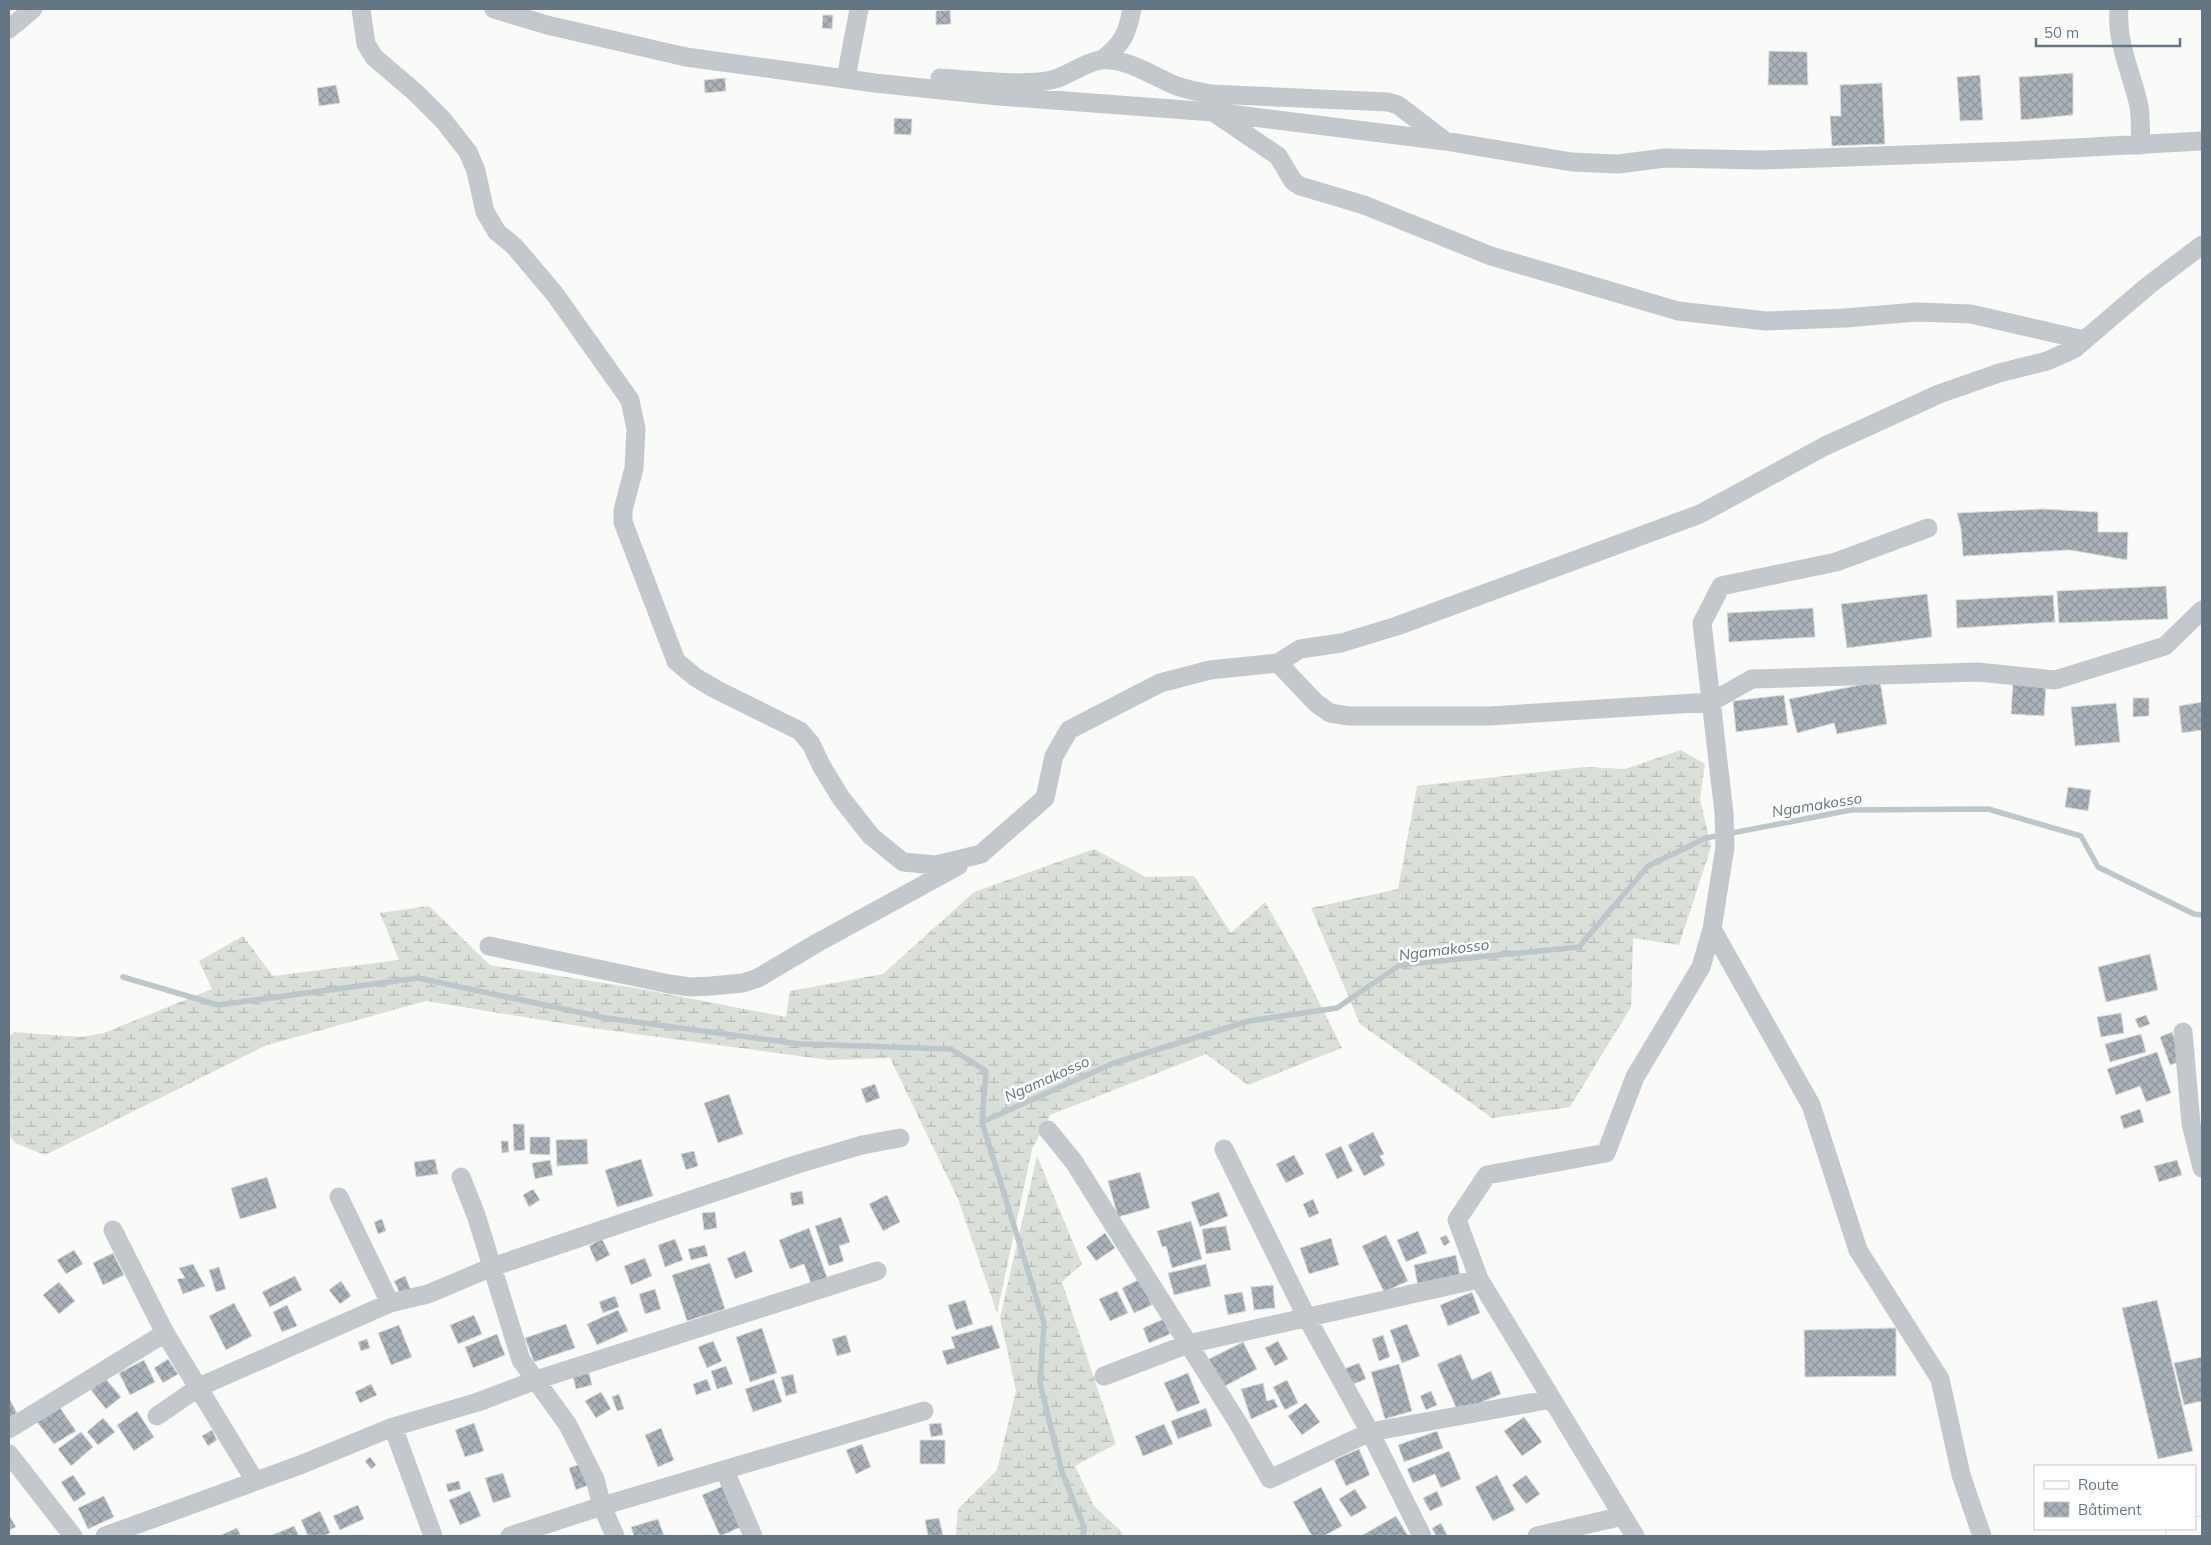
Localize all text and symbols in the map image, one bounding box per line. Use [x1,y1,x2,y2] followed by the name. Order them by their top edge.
[2036,15,2180,47] scale bar
[2044,23,2079,42] text: 50 m
[1771,788,1864,821] water label: Ngamakosso
[1398,934,1491,964] water label: Ngamakosso
[1001,1051,1093,1106] water label: Ngamakosso
[2034,1465,2196,1530] legend
[2078,1475,2119,1494] text: Route
[2078,1500,2141,1519] text: Bâtiment

